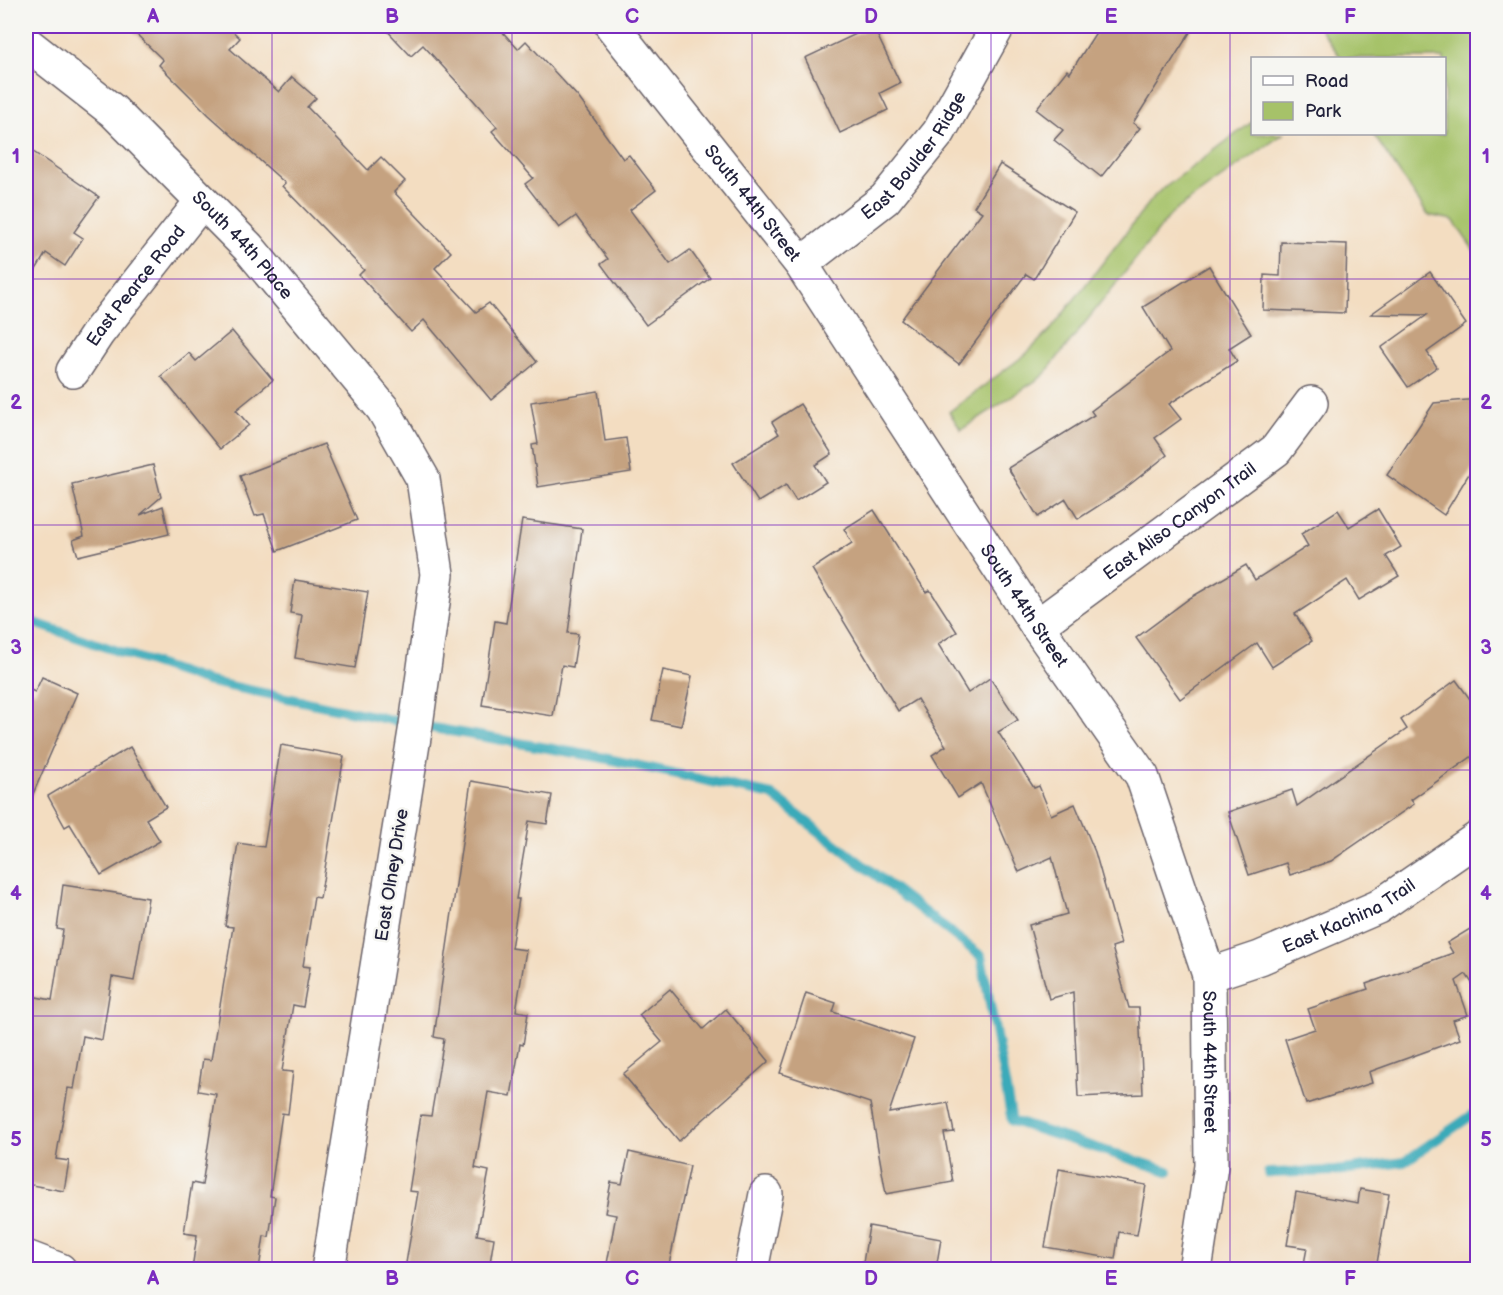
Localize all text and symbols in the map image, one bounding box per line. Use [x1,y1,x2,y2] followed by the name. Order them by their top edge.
[146,5,160,29] text: A
[385,5,399,29] text: B
[625,5,639,29] text: C
[864,5,878,29] text: D
[1105,5,1118,29] text: E
[1344,5,1356,29] text: F
[1251,57,1446,135] legend
[1305,71,1349,92] text: Road
[857,87,970,224] street label: East Boulder Ridge
[1305,101,1341,122] text: Park
[700,141,805,266] street label: South 44th Street
[12,145,20,169] text: 1
[1482,145,1490,169] text: 1
[188,187,298,304] street label: South 44th Place
[82,221,189,350] street label: East Pearce Road
[10,391,22,415] text: 2
[1480,391,1492,415] text: 2
[1099,458,1260,584] street label: East Aliso Canyon Trail
[976,540,1073,671] street label: South 44th Street
[10,636,22,660] text: 3
[1480,636,1492,660] text: 3
[371,807,413,943] street label: East Olney Drive
[1279,874,1419,958] street label: East Kachina Trail
[10,882,22,906] text: 4
[1480,882,1492,906] text: 4
[1199,990,1221,1134] street label: South 44th Street
[10,1128,22,1152] text: 5
[1480,1128,1492,1152] text: 5
[146,1267,160,1291] text: A
[385,1267,399,1291] text: B
[625,1267,639,1291] text: C
[864,1267,878,1291] text: D
[1105,1267,1118,1291] text: E
[1344,1267,1356,1291] text: F

